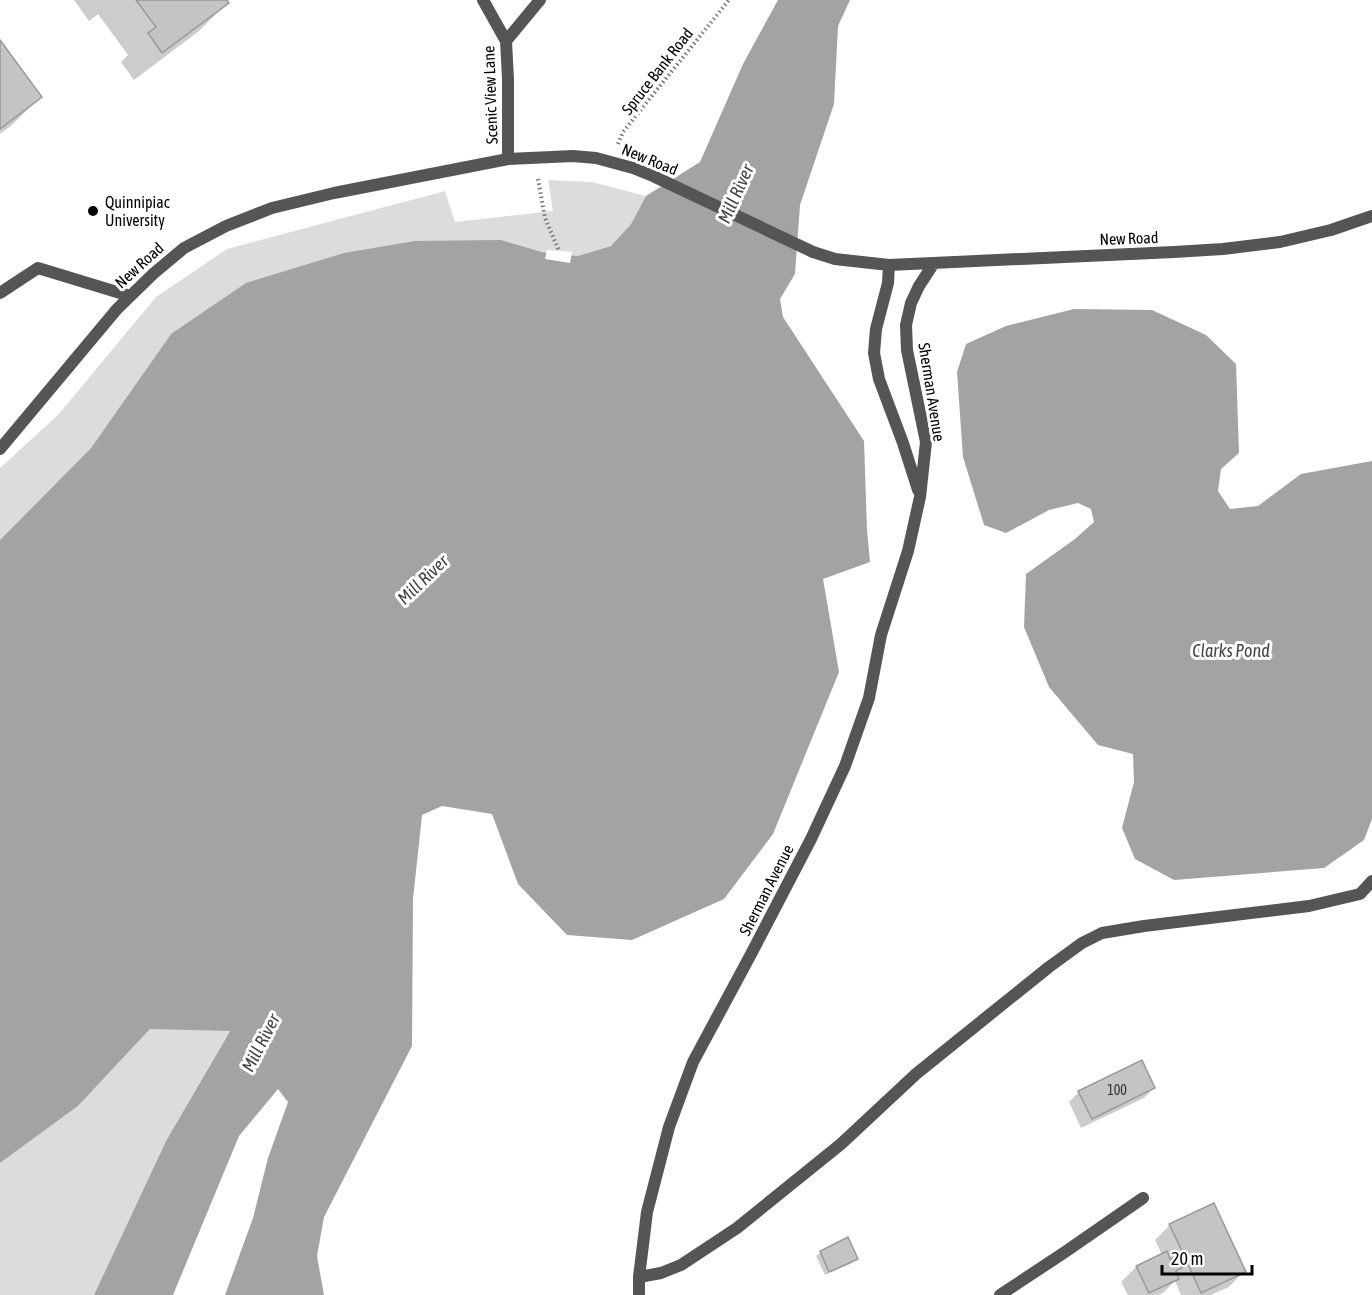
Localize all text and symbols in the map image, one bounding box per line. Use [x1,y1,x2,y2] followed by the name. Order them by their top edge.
[618,24,697,118] street label: Spruce Bank Road
[479,45,501,145] street label: Scenic View Lane
[619,140,681,178] street label: New Road
[713,161,758,226] water label: Mill River
[105,193,170,230] place label: Quinnipiac University
[86,204,100,218] marker: Quinnipiac University
[1099,228,1159,248] street label: New Road
[111,239,167,291] street label: New Road
[915,341,949,443] street label: Sherman Avenue
[393,550,453,609] water label: Mill River
[1192,640,1270,661] water label: Clarks Pond
[735,842,797,938] street label: Sherman Avenue
[237,1010,284,1075] water label: Mill River
[1107,1082,1127,1098] house number: 100
[1162,1238,1252,1276] scale bar
[1171,1248,1203,1269] text: 20 m

